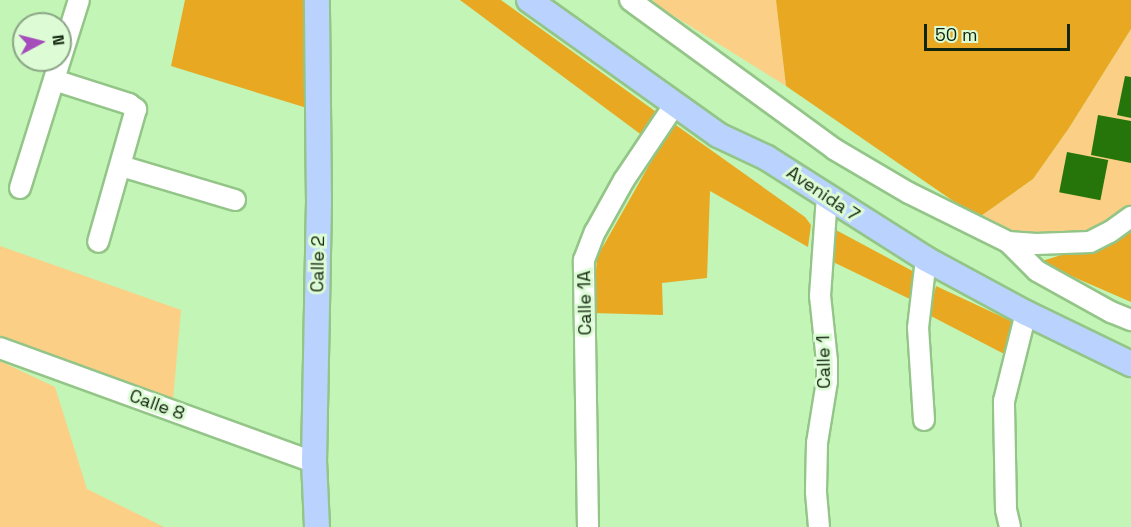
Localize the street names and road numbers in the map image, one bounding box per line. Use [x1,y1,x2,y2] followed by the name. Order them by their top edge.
[782,162,864,226] street label: Avenida 7
[307,235,329,293] street label: Calle 2
[574,270,596,336] street label: Calle 1A
[813,335,835,389] street label: Calle 1
[126,385,188,425] street label: Calle 8

